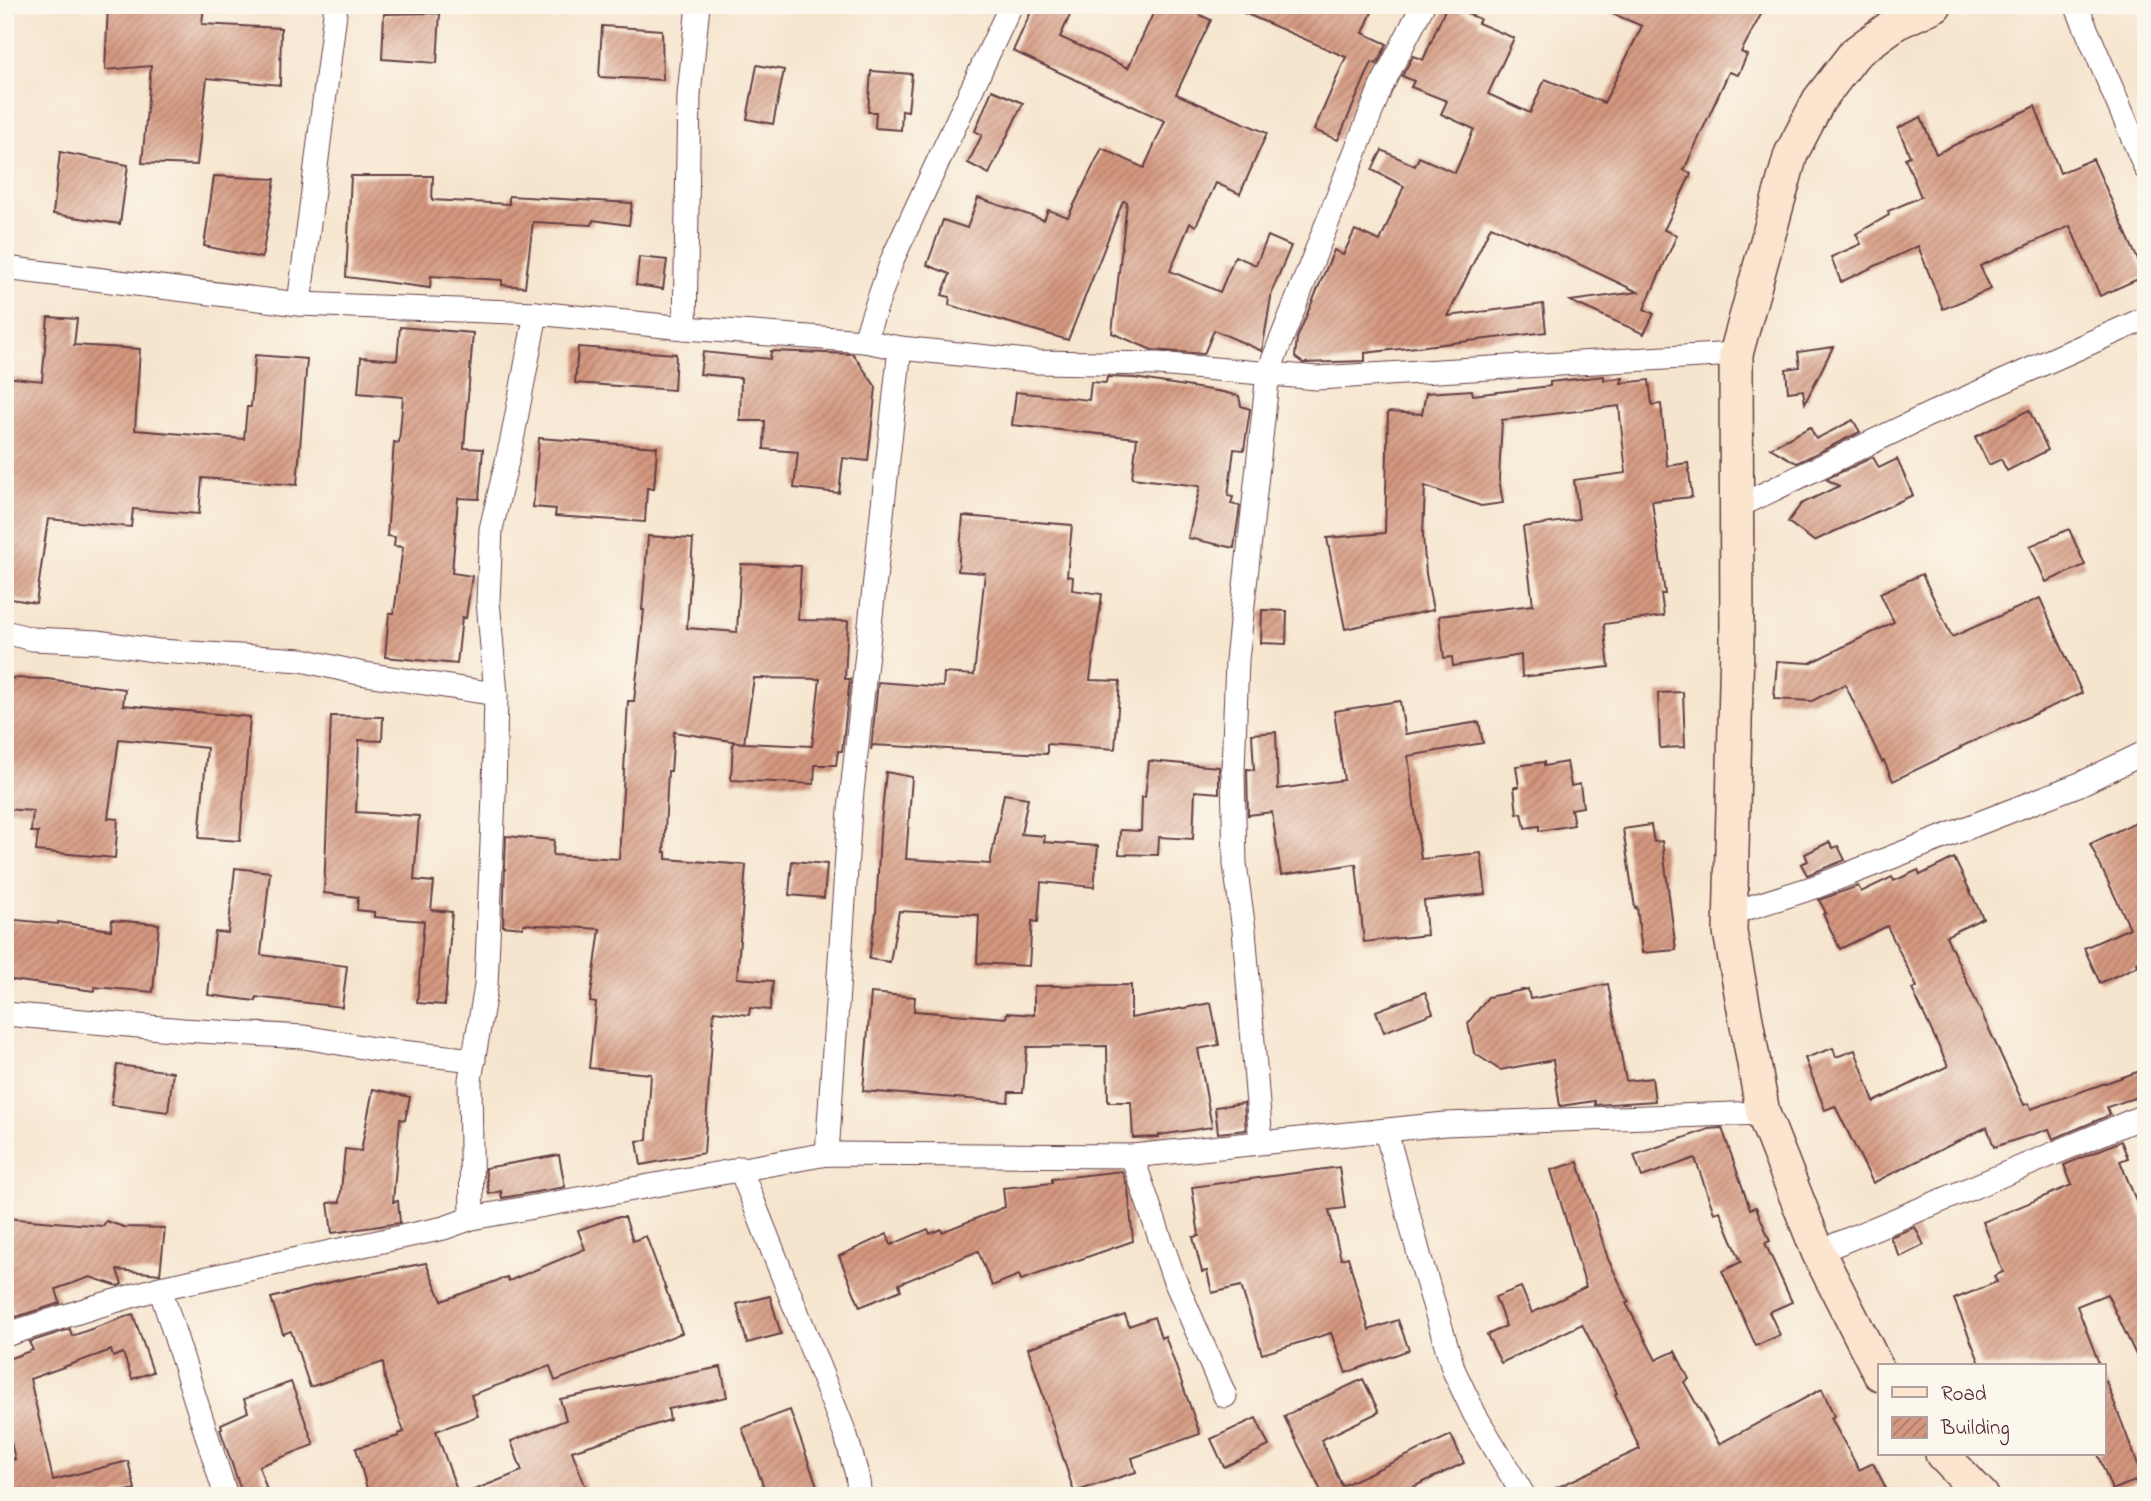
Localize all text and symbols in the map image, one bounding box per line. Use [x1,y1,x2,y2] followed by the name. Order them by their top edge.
[1878,1364,2106,1456] legend
[1941,1380,1987,1410] text: Road
[1940,1414,2010,1446] text: Building

